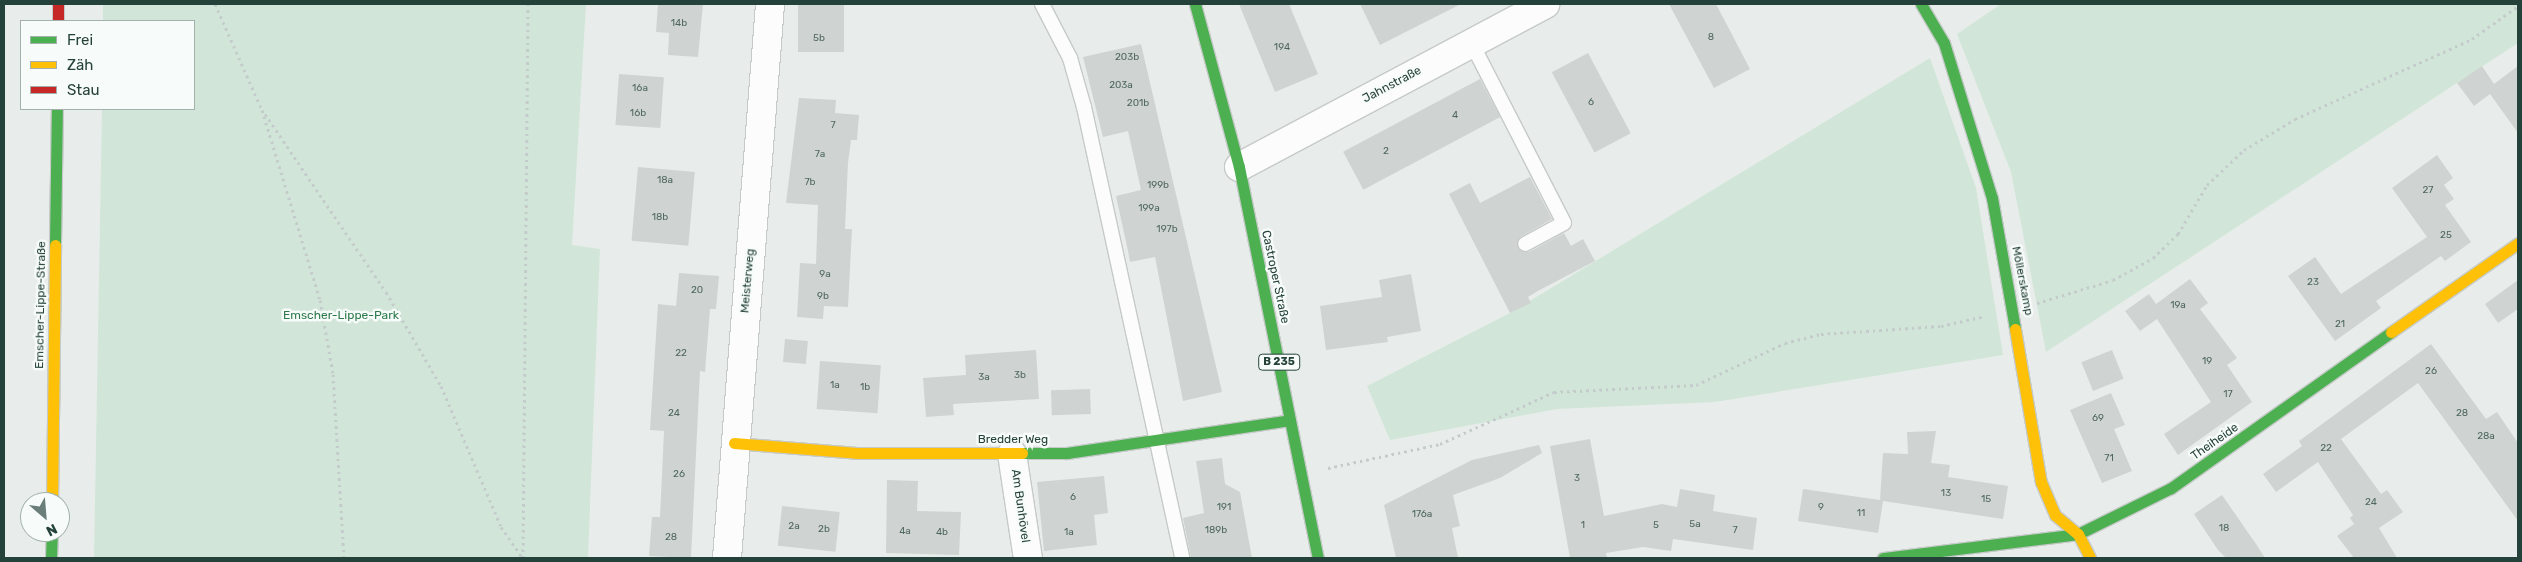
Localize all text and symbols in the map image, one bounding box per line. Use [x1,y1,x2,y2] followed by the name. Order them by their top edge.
[671,18,687,30] house number: 14b
[20,20,195,110] legend
[67,31,93,49] text: Frei
[1708,32,1714,44] house number: 8
[813,33,825,45] house number: 5b
[1274,42,1290,54] house number: 194
[1115,52,1139,64] house number: 203b
[67,56,93,74] text: Zäh
[1360,64,1424,106] street label: Jahnstraße
[1109,80,1133,92] house number: 203a
[67,81,100,99] text: Stau
[632,83,648,95] house number: 16a
[1588,97,1594,109] house number: 6
[1127,98,1149,110] house number: 201b
[630,108,646,120] house number: 16b
[1452,110,1458,122] house number: 4
[830,120,836,132] house number: 7
[1383,146,1389,158] house number: 2
[815,149,825,161] house number: 7a
[657,175,673,187] house number: 18a
[804,177,816,189] house number: 7b
[1147,180,1169,192] house number: 199b
[2423,185,2433,197] house number: 27
[1138,203,1160,215] house number: 199a
[652,212,668,224] house number: 18b
[1156,224,1178,236] house number: 197b
[1258,229,1292,325] street label: Castroper Straße
[2440,230,2452,242] house number: 25
[33,241,49,369] street label: Emscher-Lippe-Straße
[2008,245,2036,317] street label: Möllerskamp
[738,248,758,314] street label: Meisterweg
[819,269,831,281] house number: 9a
[2307,277,2319,289] house number: 23
[691,285,703,297] house number: 20
[817,291,829,303] house number: 9b
[2170,300,2186,312] house number: 19a
[283,309,399,323] park label: Emscher-Lippe-Park
[2335,319,2345,331] house number: 21
[675,348,687,360] house number: 22
[1258,354,1300,371] road number: B 235
[2202,356,2212,368] house number: 19
[2425,366,2437,378] house number: 26
[1014,370,1026,382] house number: 3b
[978,372,990,384] house number: 3a
[830,380,840,392] house number: 1a
[860,382,870,394] house number: 1b
[2223,389,2233,401] house number: 17
[668,408,680,420] house number: 24
[2456,408,2468,420] house number: 28
[2092,413,2104,425] house number: 69
[2189,420,2241,464] street label: Theiheide
[2477,431,2495,443] house number: 28a
[978,433,1048,447] street label: Bredder Weg
[2320,443,2332,455] house number: 22
[2104,453,2114,465] house number: 71
[1008,468,1032,544] street label: Am Bunhövel
[673,469,685,481] house number: 26
[1574,473,1580,485] house number: 3
[1941,488,1951,500] house number: 13
[20,492,70,542] north arrow
[1070,492,1076,504] house number: 6
[1981,494,1991,506] house number: 15
[2365,497,2377,509] house number: 24
[1217,502,1231,514] house number: 191
[1818,502,1824,514] house number: 9
[1857,508,1865,520] house number: 11
[1412,509,1432,521] house number: 176a
[1689,519,1701,531] house number: 5a
[43,520,60,540] text: N
[1581,520,1585,532] house number: 1
[1653,520,1659,532] house number: 5
[788,521,800,533] house number: 2a
[2219,523,2229,535] house number: 18
[818,524,830,536] house number: 2b
[1205,525,1227,537] house number: 189b
[1732,525,1738,537] house number: 7
[899,526,911,538] house number: 4a
[936,527,948,539] house number: 4b
[1064,527,1074,539] house number: 1a
[665,532,677,544] house number: 28

